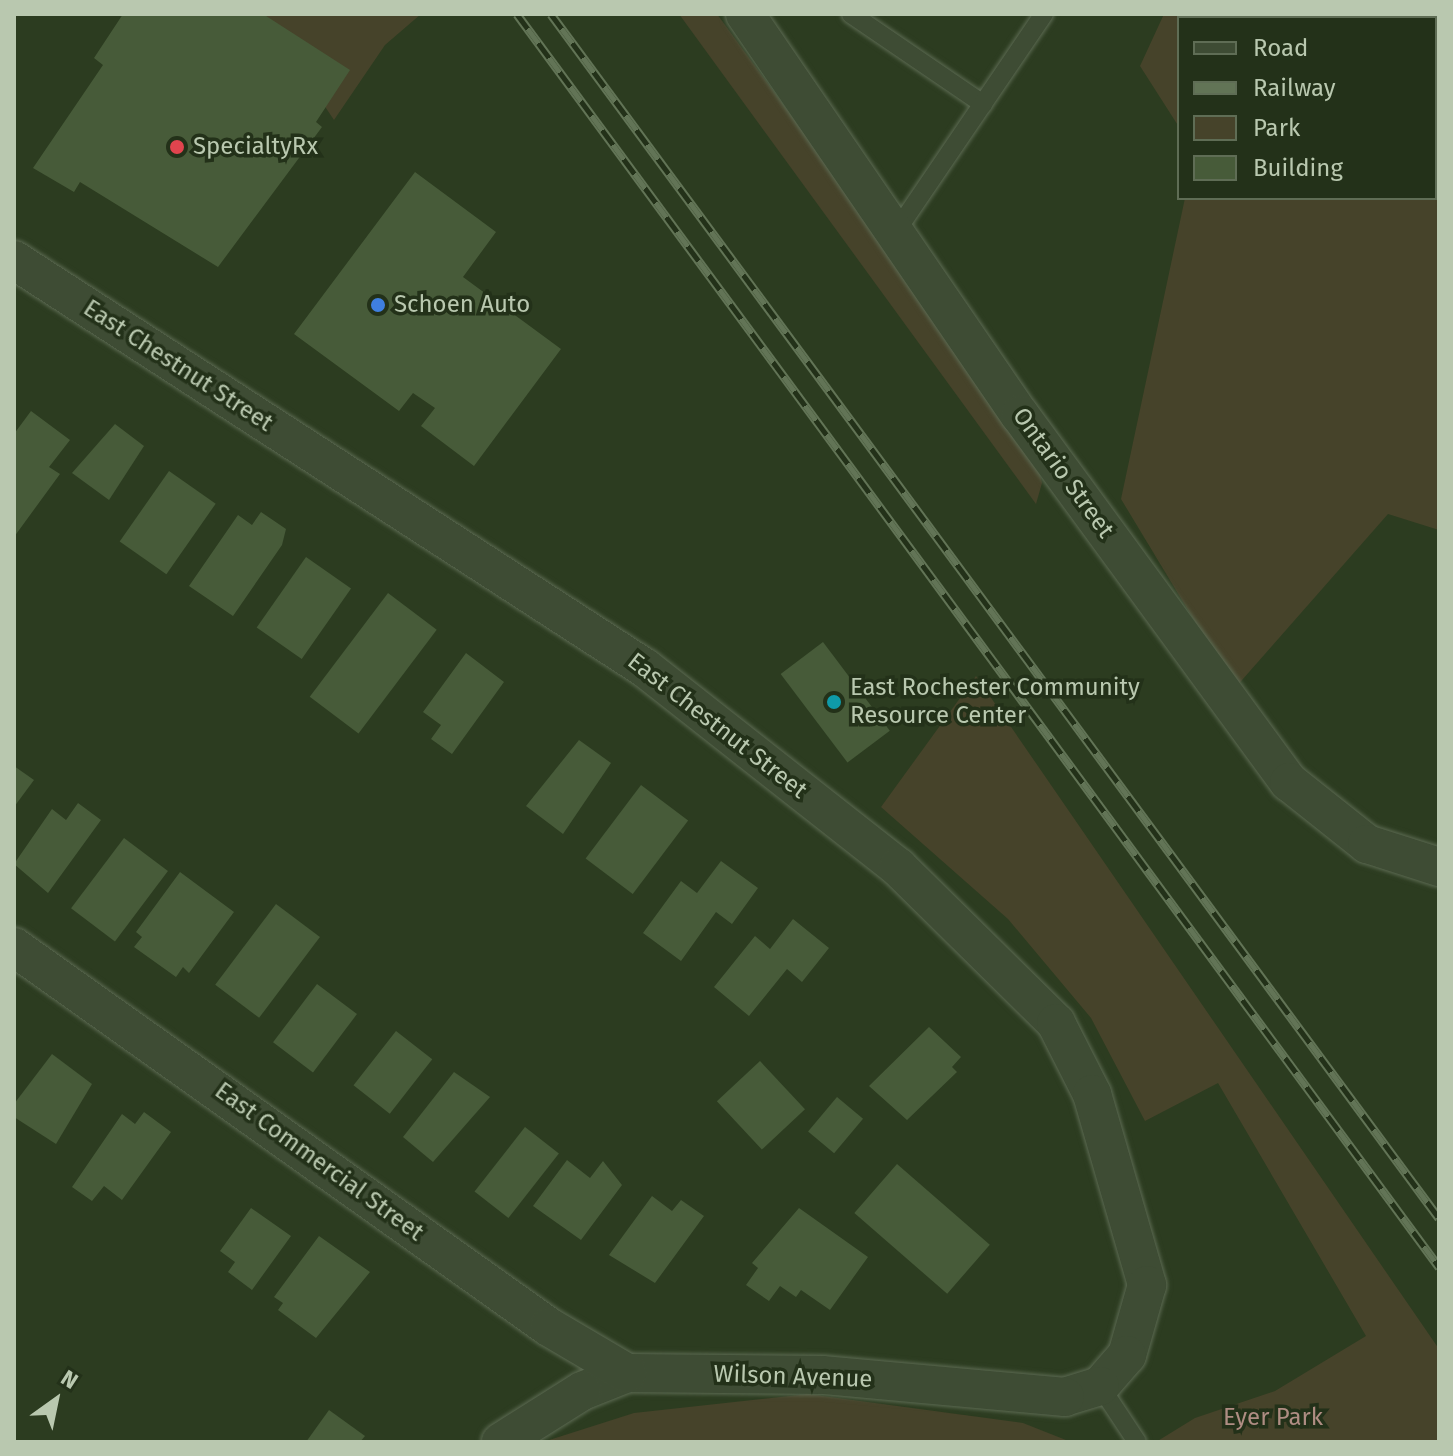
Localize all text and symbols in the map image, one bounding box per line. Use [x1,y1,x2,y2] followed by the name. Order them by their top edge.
[1177,16,1437,200] legend
[1253,34,1308,62] text: Road
[1253,74,1336,102] text: Railway
[1253,114,1300,142] text: Park
[193,133,318,161] place label: SpecialtyRx
[168,138,186,156] marker: SpecialtyRx
[1253,154,1343,182] text: Building
[394,291,530,319] place label: Schoen Auto
[78,294,278,438] street label: East Chestnut Street
[369,296,387,314] marker: Schoen Auto
[1006,402,1120,544] street label: Ontario Street
[621,647,813,805] street label: East Chestnut Street
[850,674,1140,730] place label: East Rochester Community Resource Center
[825,693,843,711] marker: East Rochester Community Resource Center
[209,1077,429,1247] street label: East Commercial Street
[16,1360,96,1440] north arrow
[713,1360,873,1394] street label: Wilson Avenue
[56,1364,83,1395] text: N
[1223,1404,1323,1432] park label: Eyer Park

